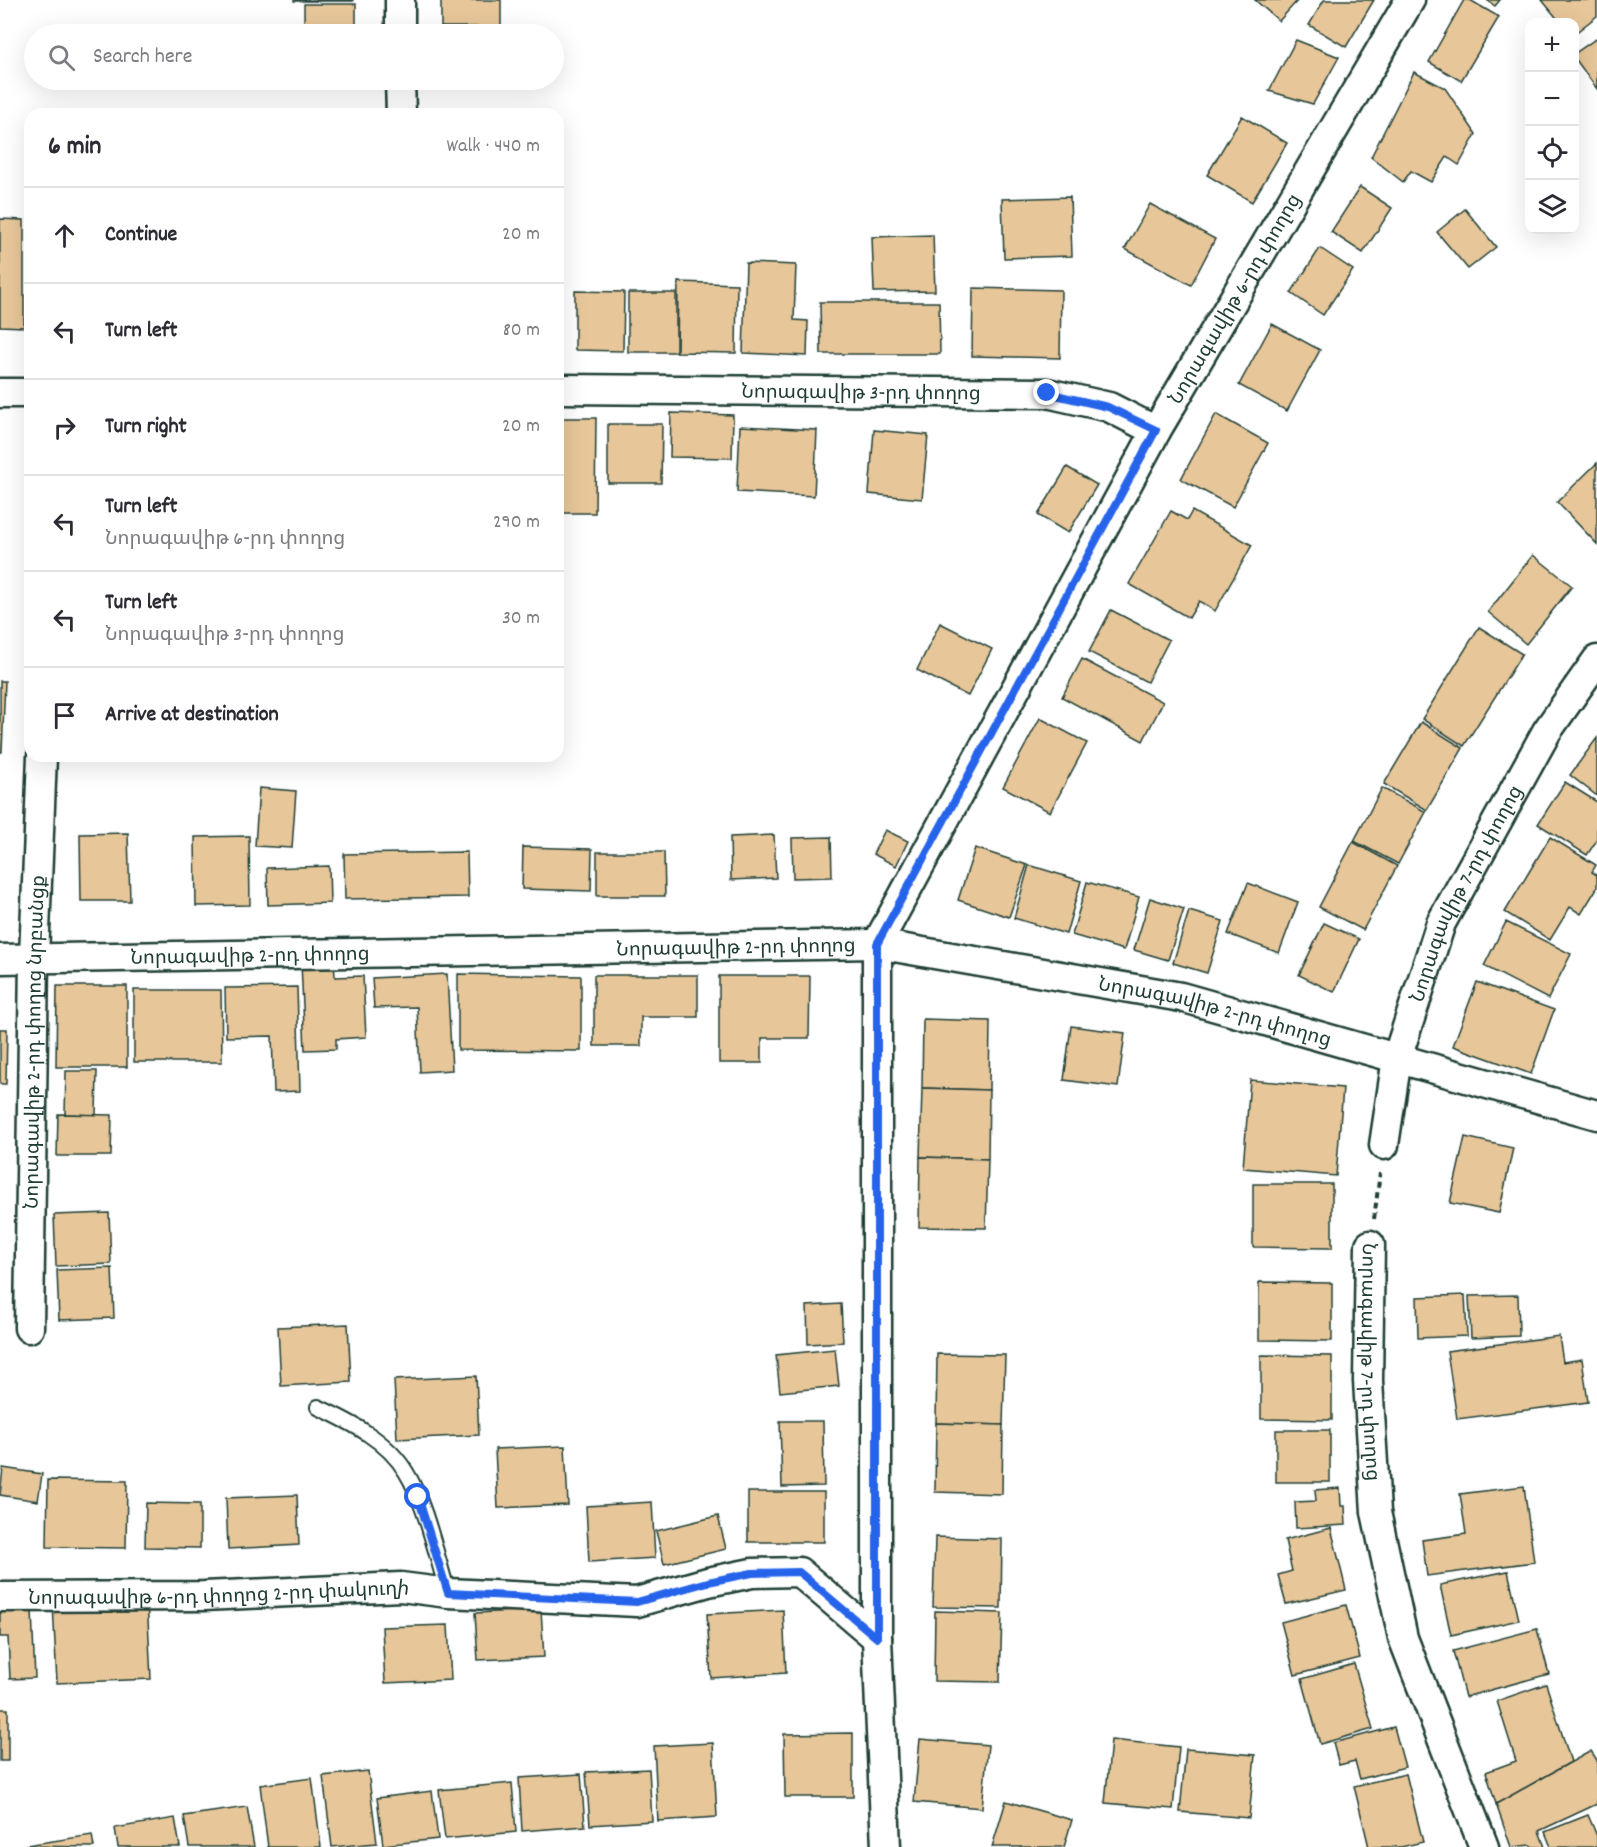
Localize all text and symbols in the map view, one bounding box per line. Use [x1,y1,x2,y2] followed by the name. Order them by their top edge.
[1525,18,1579,234] map controls
[1525,18,1579,72] button: +
[24,24,564,90] search box
[45,41,78,74] icon: search
[93,42,192,73] text: Search here
[1525,72,1579,126] button: −
[1525,126,1579,180] button: locate
[48,129,101,166] text: 6 min
[447,133,540,161] text: Walk · 440 m
[1525,180,1579,234] button: layers
[1164,189,1310,411] street label: Նորագավիթ 6-րդ փողոց
[48,219,81,252] icon: ahead
[105,220,177,251] text: Continue
[502,221,540,249] text: 20 m
[48,315,81,348] icon: left
[105,316,177,347] text: Turn left
[503,317,540,345] text: 80 m
[741,379,981,409] street label: Նորագավիթ 3-րդ փողոց
[1033,379,1059,405] route end
[48,411,81,444] icon: right
[105,412,187,443] text: Turn right
[502,413,540,441] text: 20 m
[105,492,177,523] text: Turn left
[48,507,81,540] icon: left
[493,509,540,537] text: 290 m
[105,526,345,554] text: Նորագավիթ 6-րդ փողոց
[105,588,177,619] text: Turn left
[48,603,81,636] icon: left
[502,605,540,633] text: 30 m
[105,622,344,650] text: Նորագավիթ 3-րդ փողոց
[48,699,81,732] icon: arrive
[105,700,279,731] text: Arrive at destination
[1405,781,1531,1006] street label: Նորագավիթ 7-րդ փողոց
[20,875,54,1209] street label: Նորագավիթ 2-րդ փողոց նրբանցք
[616,933,856,965] street label: Նորագավիթ 2-րդ փողոց
[130,942,370,974] street label: Նորագավիթ 2-րդ փողոց
[1096,972,1334,1056] street label: Նորագավիթ 2-րդ փողոց
[1351,1243,1385,1482] street label: Նորագավիթ 7-րդ փողոց
[404,1483,430,1509] route start
[28,1576,411,1614] street label: Նորագավիթ 6-րդ փողոց 2-րդ փակուղի

